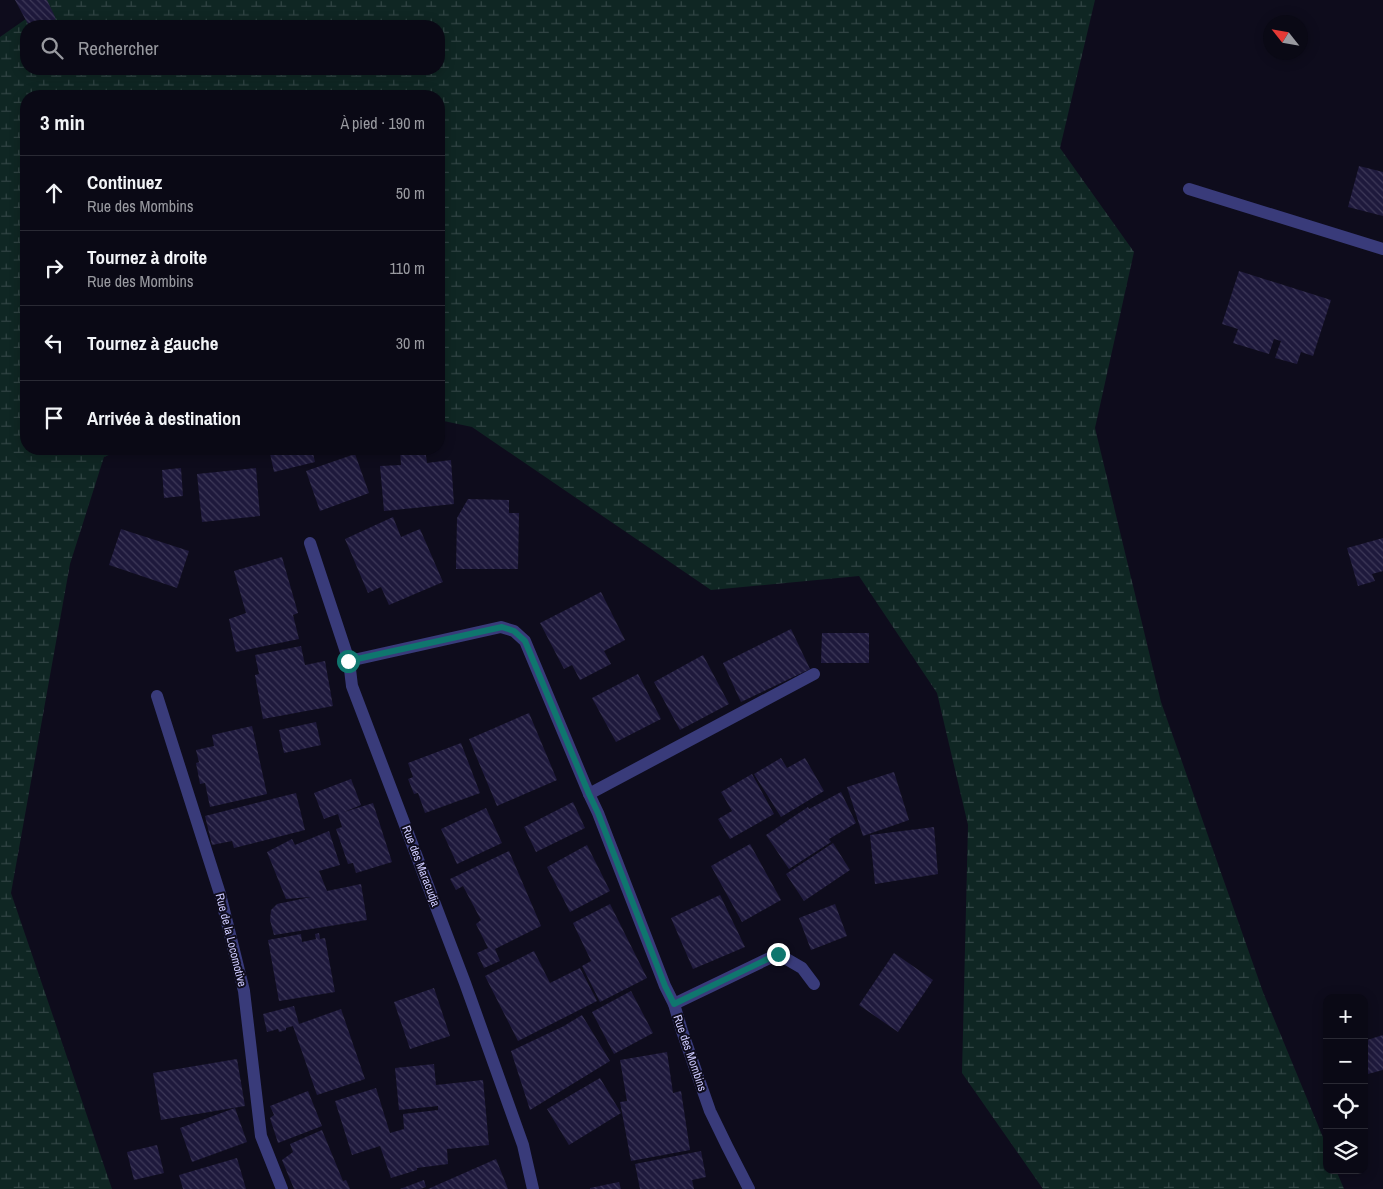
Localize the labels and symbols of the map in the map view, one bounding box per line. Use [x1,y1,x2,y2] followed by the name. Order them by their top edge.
[1263,15,1308,60] north arrow
[337,650,360,673] route start
[398,823,444,909] street label: Rue des Maracudja
[212,892,250,988] street label: Rue de la Locomotive
[767,943,790,966] route end
[669,1013,711,1093] street label: Rue des Mombins

